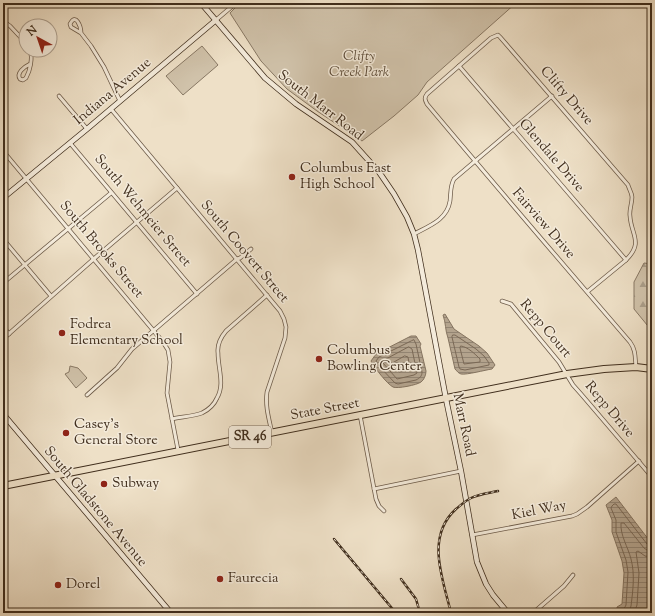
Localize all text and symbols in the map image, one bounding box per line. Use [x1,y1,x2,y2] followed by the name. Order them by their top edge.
[18,18,58,58] north arrow
[23,22,41,41] text: N
[329,47,390,83] park label: Clifty Creek Park
[70,54,156,130] street label: Indiana Avenue
[535,62,597,130] street label: Clifty Drive
[273,66,367,146] street label: South Marr Road
[514,115,588,197] street label: Glendale Drive
[89,150,195,272] street label: South Wehmeier Street
[300,159,391,195] place label: Columbus East High School
[287,172,297,182] marker: Columbus East High School
[507,184,579,264] street label: Fairview Drive
[195,196,293,308] street label: South Coovert Street
[54,197,148,303] street label: South Brooks Street
[514,295,576,363] street label: Repp Court
[70,315,183,351] place label: Fodrea Elementary School
[57,328,67,338] marker: Fodrea Elementary School
[327,341,422,377] place label: Columbus Bowling Center
[314,354,324,364] marker: Columbus Bowling Center
[579,377,639,443] street label: Repp Drive
[447,392,479,459] street label: Marr Road
[289,393,361,426] street label: State Street
[74,415,158,451] place label: Casey's General Store
[229,426,271,448] road number: SR 46
[61,428,71,438] marker: Casey's General Store
[39,442,151,572] street label: South Gladstone Avenue
[112,474,159,494] place label: Subway
[99,479,109,489] marker: Subway
[510,496,568,526] street label: Kiel Way
[228,569,279,589] place label: Faurecia
[215,574,225,584] marker: Faurecia
[66,575,100,595] place label: Dorel
[53,580,63,590] marker: Dorel

